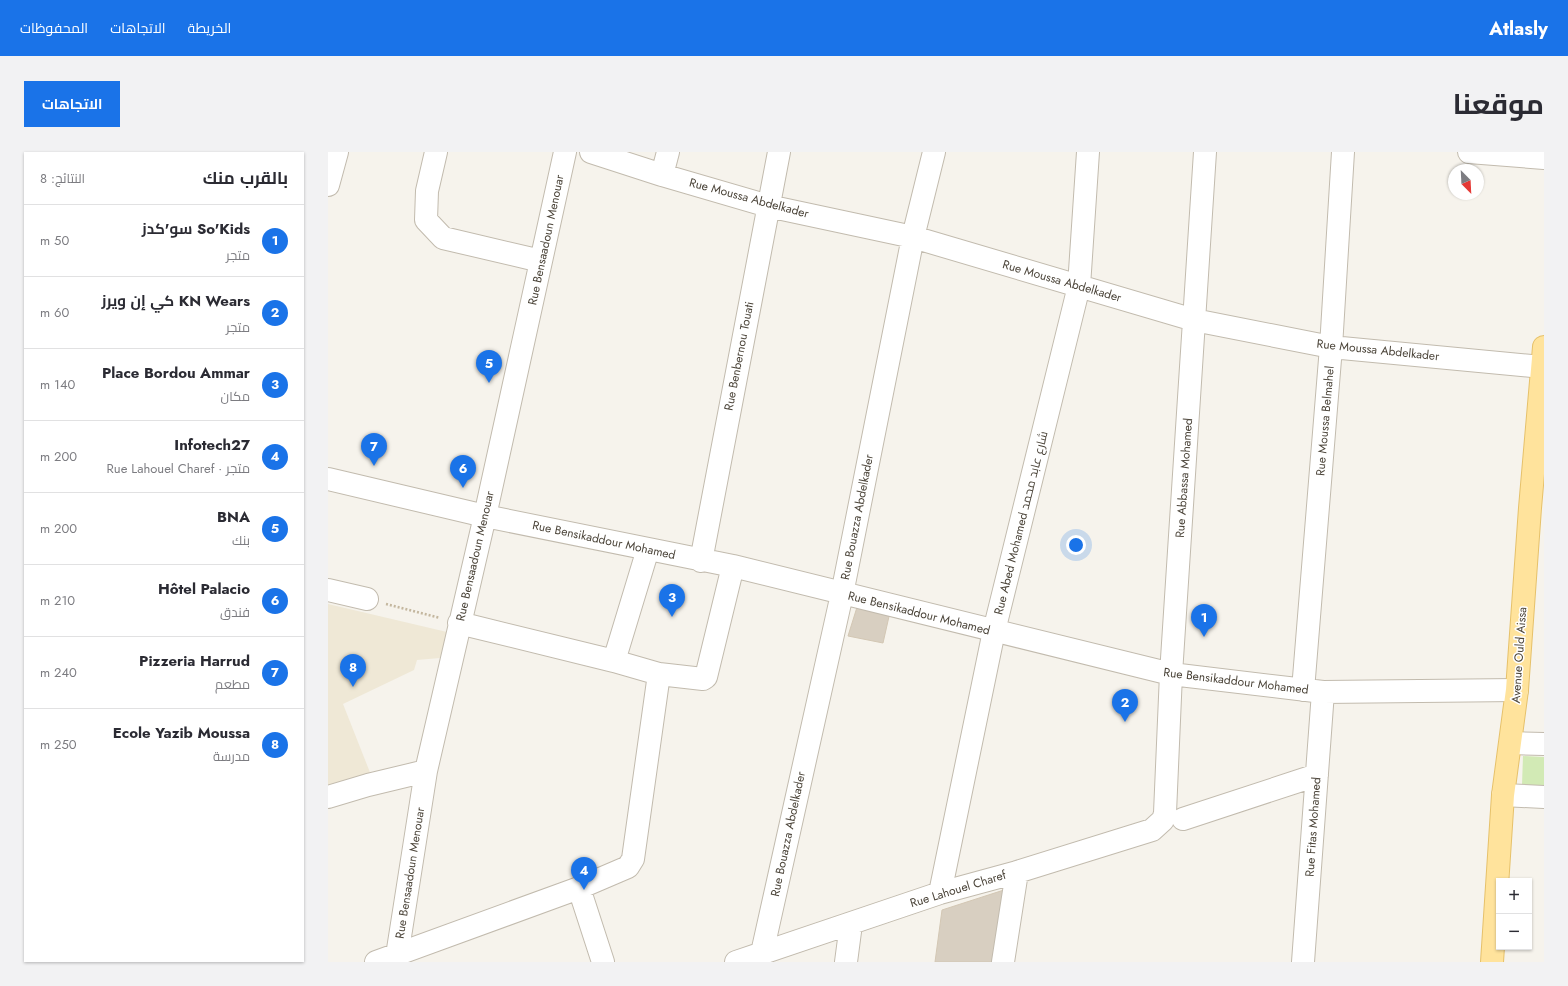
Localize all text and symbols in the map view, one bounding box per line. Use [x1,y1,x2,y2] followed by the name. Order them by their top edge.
[1489,15,1548,42] text: Atlasly
[20,18,88,38] text: المحفوظات
[110,18,166,38] text: الاتجاهات
[188,18,231,38] text: الخريطة
[24,81,120,127] button: الاتجاهات
[1453,84,1544,125] text: موقعنا
[1448,164,1484,200] north arrow
[203,166,288,190] text: بالقرب منك
[40,169,85,188] text: النتائج: 8
[523,172,569,307] street label: Rue Bensaadoun Menouar
[687,173,812,223] street label: Rue Moussa Abdelkader
[142,218,250,240] text: So'Kids سو'كدز
[40,231,69,250] text: 50 m
[272,231,278,250] text: 1
[226,246,250,265] text: متجر
[1000,255,1125,307] street label: Rue Moussa Abdelkader
[102,290,250,312] text: KN Wears كي إن ويرز
[720,300,758,412] street label: Rue Benbernou Touati
[40,303,69,322] text: 60 m
[271,303,279,322] text: 2
[226,318,250,337] text: متجر
[1316,335,1441,365] street label: Rue Moussa Abdelkader
[476,350,502,383] pin: 5
[102,362,250,384] text: Place Bordou Ammar
[1311,365,1339,477] street label: Rue Moussa Belmahel
[40,375,75,394] text: 140 m
[271,375,279,394] text: 3
[221,387,250,406] text: مكان
[1171,418,1197,538] street label: Rue Abbassa Mohamed
[989,429,1053,617] street label: Rue Abed Mohamed شارع عابد محمد
[361,433,387,466] pin: 7
[174,434,250,456] text: Infotech27
[40,447,77,466] text: 200 m
[270,447,280,466] text: 4
[836,452,878,581] street label: Rue Bouazza Abdelkader
[450,455,476,488] pin: 6
[107,459,250,478] text: متجر · Rue Lahouel Charef
[451,488,499,623] street label: Rue Bensaadoun Menouar
[217,506,250,528] text: BNA
[531,516,677,564] street label: Rue Bensikaddour Mohamed
[40,519,77,538] text: 200 m
[271,519,279,538] text: 5
[232,531,250,550] text: بنك
[1066,535,1086,555] your location
[158,578,250,600] text: Hôtel Palacio
[659,584,685,617] pin: 3
[846,587,992,639] street label: Rue Bensikaddour Mohamed
[40,591,75,610] text: 210 m
[271,591,279,610] text: 6
[220,603,250,622] text: فندق
[1191,604,1217,637] pin: 1
[1507,606,1531,704] street label: Avenue Ould Aissa
[139,650,250,672] text: Pizzeria Harrud
[340,654,366,687] pin: 8
[40,663,77,682] text: 240 m
[271,663,279,682] text: 7
[1162,663,1310,699] street label: Rue Bensikaddour Mohamed
[215,675,250,694] text: مطعم
[1112,689,1138,722] pin: 2
[113,722,250,744] text: Ecole Yazib Moussa
[40,735,77,754] text: 250 m
[271,735,279,754] text: 8
[213,747,250,766] text: مدرسة
[766,769,810,898] street label: Rue Bouazza Abdelkader
[1301,777,1325,877] street label: Rue Fitas Mohamed
[391,805,429,940] street label: Rue Bensaadoun Menouar
[571,857,597,890] pin: 4
[908,866,1009,912] street label: Rue Lahouel Charef
[1496,878,1532,950] map controls
[1496,878,1532,914] button: +
[1496,914,1532,950] button: −

